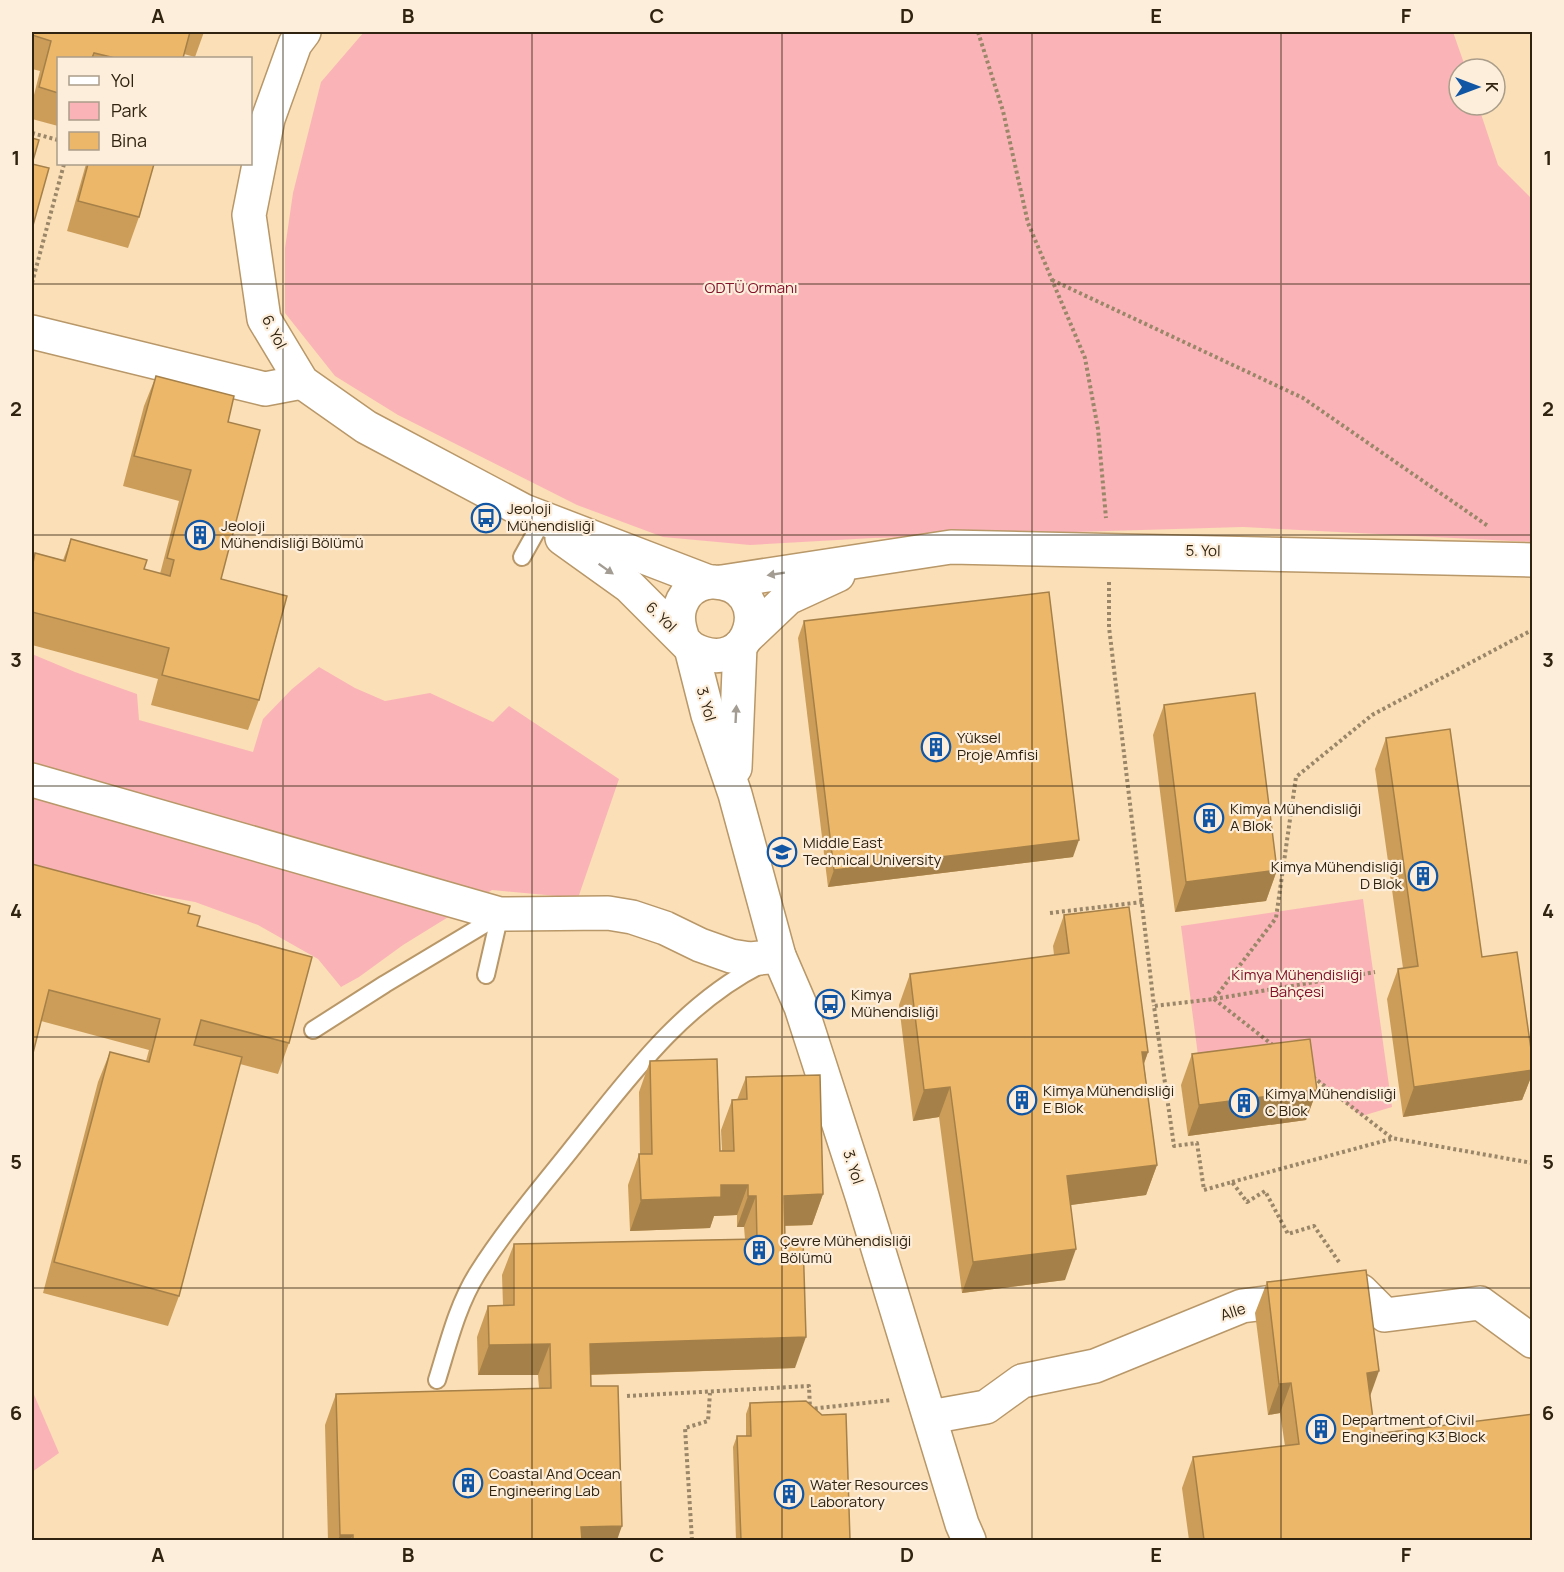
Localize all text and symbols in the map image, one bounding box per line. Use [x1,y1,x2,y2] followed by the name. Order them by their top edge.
[151,2,165,29] text: A
[402,2,415,29] text: B
[650,2,664,29] text: C
[900,2,914,29] text: D
[1150,2,1162,29] text: E
[1401,2,1412,29] text: F
[57,57,252,165] legend
[1447,57,1507,117] north arrow
[111,68,134,92] text: Yol
[1481,82,1503,93] text: K
[111,98,148,122] text: Park
[111,128,147,152] text: Bina
[12,144,20,171] text: 1
[1544,144,1552,171] text: 1
[705,277,797,298] park label: ODTÜ Ormanı
[257,311,292,352] street label: 6. Yol
[10,395,22,422] text: 2
[1542,395,1554,422] text: 2
[507,498,594,536] place label: Jeoloji Mühendisliği
[470,502,502,534] bus stop icon: Jeoloji Mühendisliği
[221,515,364,553] place label: Jeoloji Mühendisliği Bölümü
[184,519,216,551] building icon: Jeoloji Mühendisliği Bölümü
[1185,540,1221,561] street label: 5. Yol
[597,563,613,575] one-way arrow
[766,569,785,578] one-way arrow
[641,597,681,637] street label: 6. Yol
[10,646,22,673] text: 3
[1542,646,1554,673] text: 3
[692,684,721,723] street label: 3. Yol
[731,705,741,724] one-way arrow
[957,727,1038,765] place label: Yüksel Proje Amfisi
[920,731,952,763] building icon: Yüksel Proje Amfisi
[1230,798,1361,836] place label: Kimya Mühendisliği A Blok
[1193,802,1225,834] building icon: Kimya Mühendisliği A Blok
[803,832,942,870] place label: Middle East Technical University
[766,836,798,868] school or university icon: Middle East Technical University
[1271,856,1403,894] place label: Kimya Mühendisliği D Blok
[1407,860,1439,892] building icon: Kimya Mühendisliği D Blok
[10,897,22,924] text: 4
[1542,897,1554,924] text: 4
[1231,964,1363,1002] park label: Kimya Mühendisliği Bahçesi
[851,984,938,1022] place label: Kimya Mühendisliği
[814,988,846,1020] bus stop icon: Kimya Mühendisliği
[1043,1080,1174,1118] place label: Kimya Mühendisliği E Blok
[1265,1083,1396,1121] place label: Kimya Mühendisliği C Blok
[1006,1084,1038,1116] building icon: Kimya Mühendisliği E Blok
[1228,1087,1260,1119] building icon: Kimya Mühendisliği C Blok
[838,1147,869,1187] street label: 3. Yol
[10,1148,22,1175] text: 5
[1542,1148,1554,1175] text: 5
[780,1230,911,1268] place label: Çevre Mühendisliği Bölümü
[743,1234,775,1266] building icon: Çevre Mühendisliği Bölümü
[1218,1298,1248,1325] street label: Alle
[10,1399,22,1426] text: 6
[1542,1399,1554,1426] text: 6
[1342,1409,1486,1447] place label: Department of Civil Engineering K3 Block
[1305,1413,1337,1445] building icon: Department of Civil Engineering K3 Block
[489,1463,621,1501] place label: Coastal And Ocean Engineering Lab
[452,1467,484,1499] building icon: Coastal And Ocean Engineering Lab
[810,1474,929,1512] place label: Water Resources Laboratory
[773,1478,805,1510] building icon: Water Resources Laboratory
[151,1541,165,1568] text: A
[402,1541,415,1568] text: B
[650,1541,664,1568] text: C
[900,1541,914,1568] text: D
[1150,1541,1162,1568] text: E
[1401,1541,1412,1568] text: F

